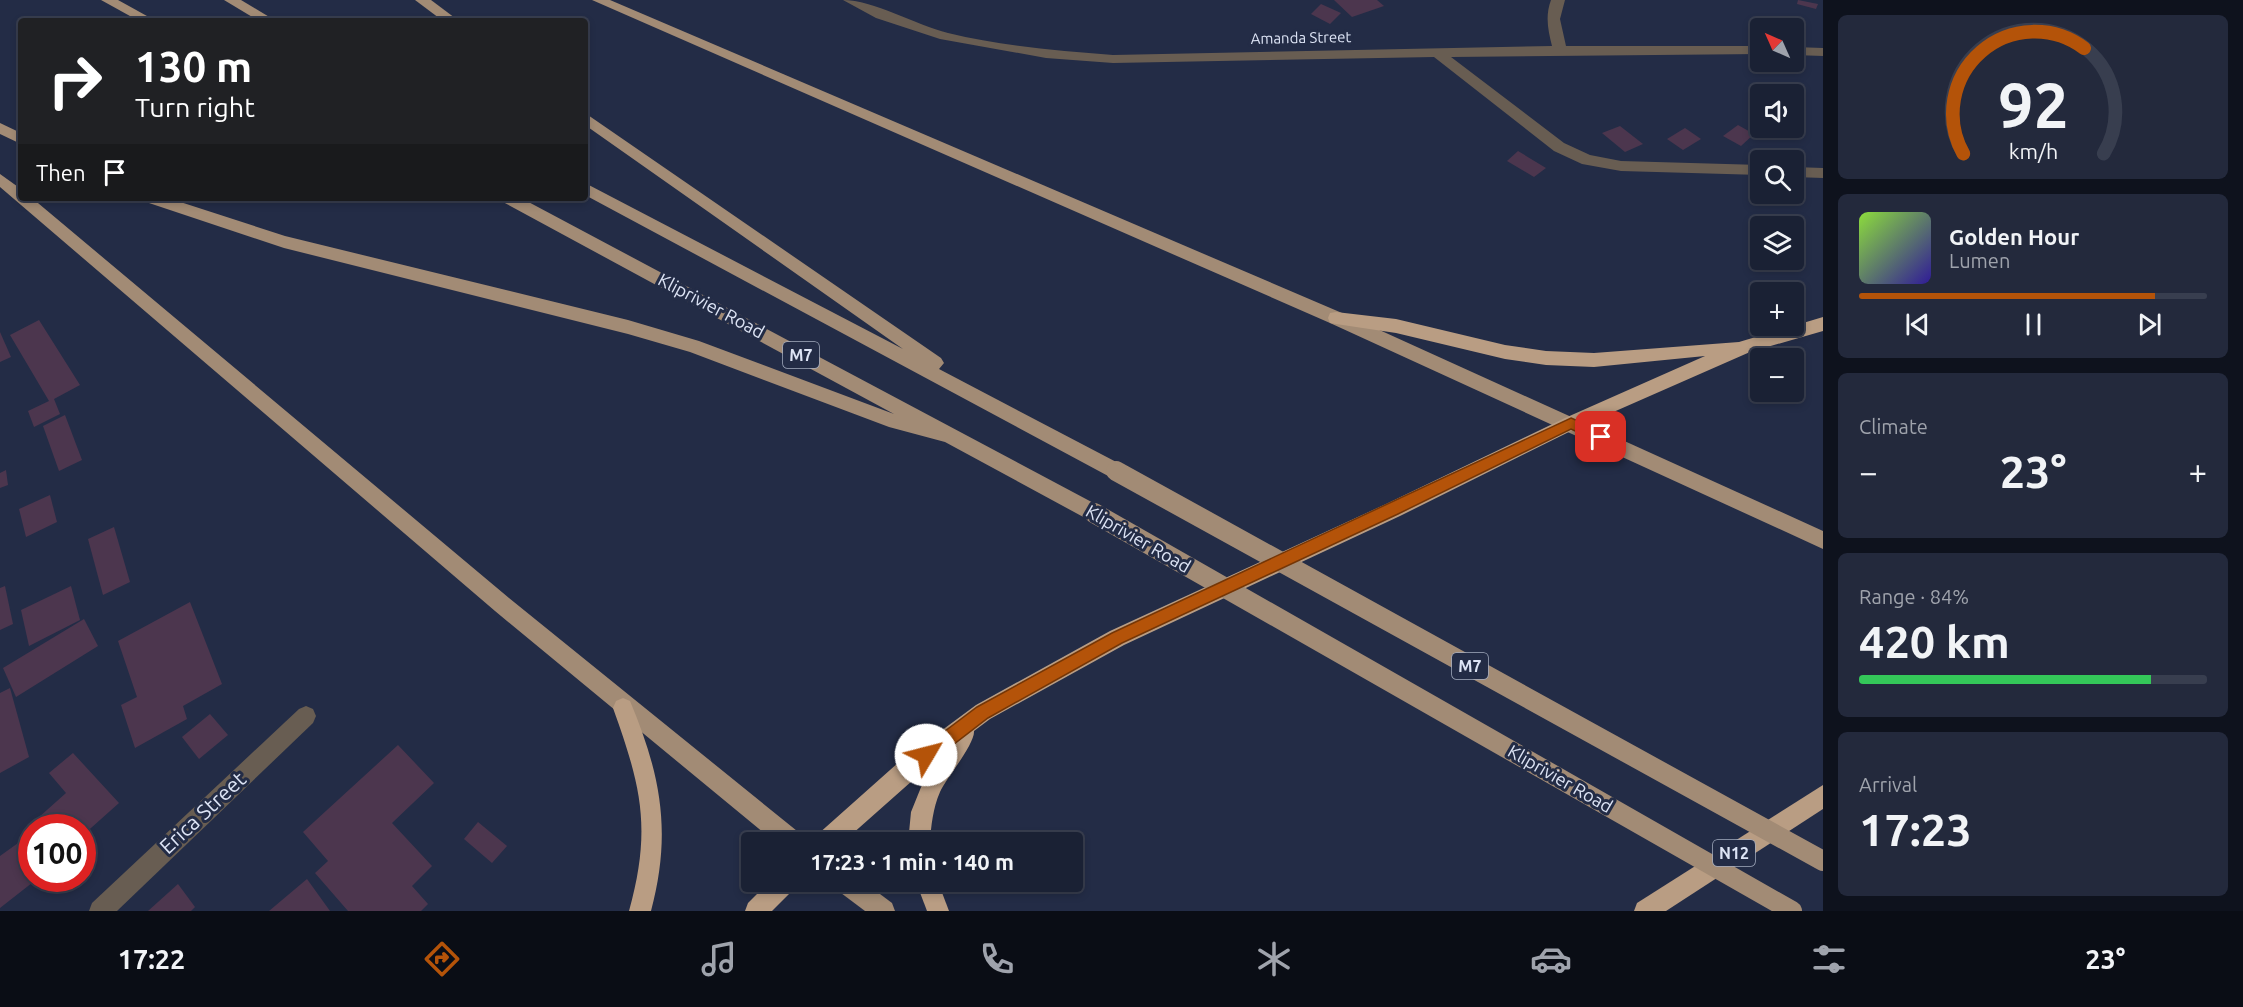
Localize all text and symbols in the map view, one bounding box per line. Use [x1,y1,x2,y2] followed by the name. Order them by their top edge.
[1750,18,1804,72] north arrow
[1750,18,1804,402] map controls
[1250,28,1352,47] street label: Amanda Street
[36,42,114,120] icon: right
[135,43,252,90] text: 130 m
[1998,70,2068,140] text: 92
[1750,84,1804,138] button: sound
[135,92,255,122] text: Turn right
[2008,139,2058,163] text: km/h
[1750,150,1804,204] button: search
[98,156,131,189] icon: arrive
[36,160,86,185] text: Then
[1750,216,1804,270] button: layers
[1949,224,2079,249] text: Golden Hour
[1949,249,2010,272] text: Lumen
[655,269,768,341] street label: Kliprivier Road
[1750,282,1804,336] button: +
[1901,308,1934,341] icon: previous
[2017,308,2050,341] icon: pause
[2133,308,2166,341] icon: next
[783,342,819,368] road number: M7
[1750,348,1804,402] button: −
[1575,411,1626,462] pin
[1859,415,1928,438] text: Climate
[1584,420,1617,453] icon: arrive
[2000,446,2066,497] text: 23°
[1859,453,1878,490] text: −
[2188,453,2207,490] text: +
[1083,500,1194,576] street label: Kliprivier Road
[1859,585,1969,608] text: Range · 84%
[1859,616,2010,667] text: 420 km
[1452,653,1488,679] road number: M7
[894,723,958,787] position arrow
[1505,740,1616,816] street label: Kliprivier Road
[154,766,250,858] street label: Erica Street
[1859,773,1917,796] text: Arrival
[1859,804,1972,855] text: 17:23
[18,814,96,892] speed limit sign: 100
[1713,840,1755,866] road number: N12
[810,849,1014,874] text: 17:23 · 1 min · 140 m
[421,938,463,980] icon: directions
[698,938,740,980] icon: music
[976,938,1018,980] icon: phone
[1253,938,1295,980] icon: climate
[1530,938,1572,980] icon: car
[1808,938,1850,980] icon: filters
[118,944,185,974] text: 17:22
[2085,944,2125,974] text: 23°

